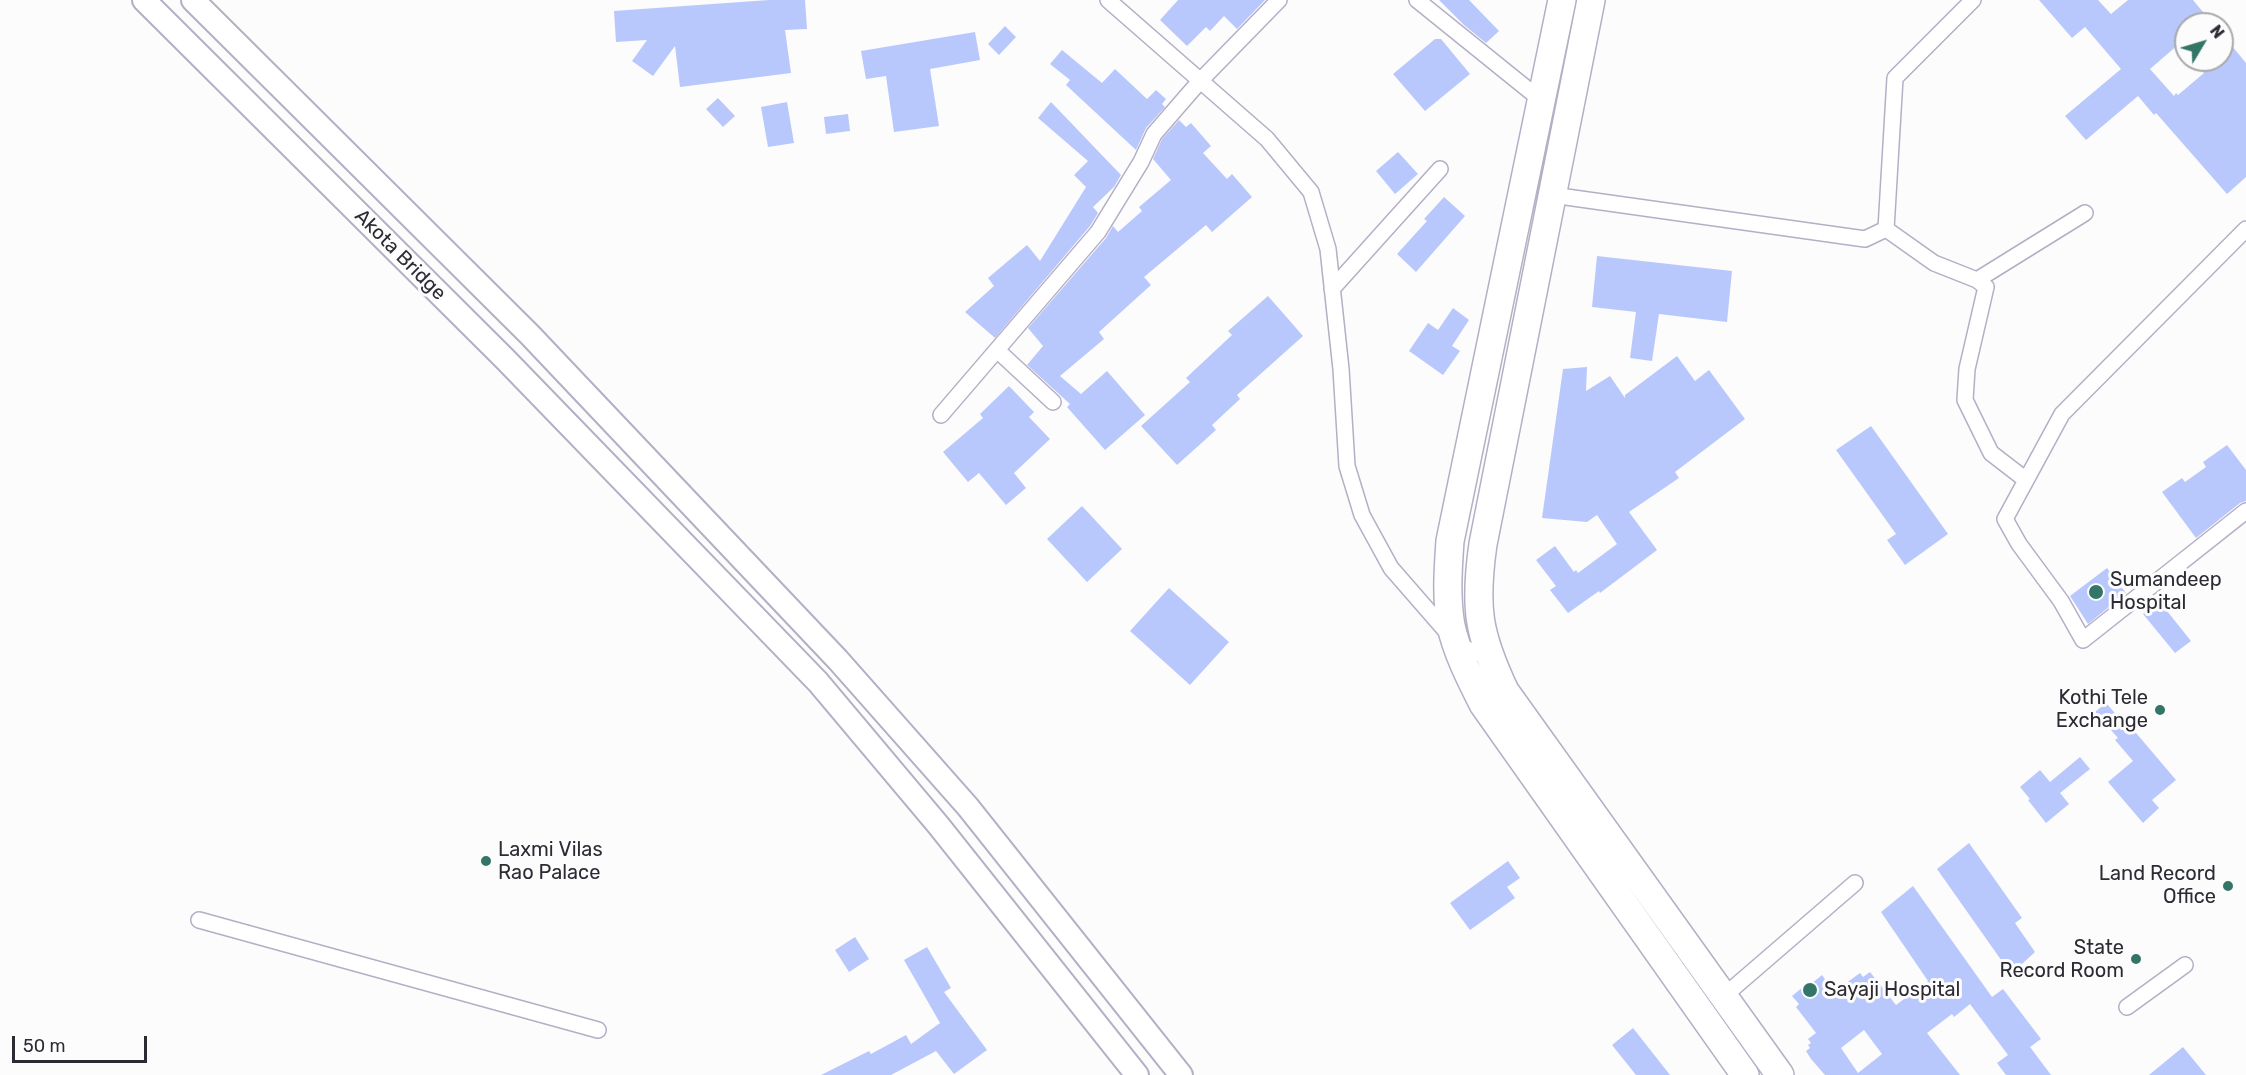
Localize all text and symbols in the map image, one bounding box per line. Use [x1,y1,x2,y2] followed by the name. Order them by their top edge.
[2174,12,2234,72] north arrow
[2206,21,2228,42] text: N
[349,204,451,306] street label: Akota Bridge
[2110,568,2222,615] place label: Sumandeep Hospital
[2087,583,2105,601] marker: Sumandeep Hospital
[2056,686,2148,733] place label: Kothi Tele Exchange
[2153,703,2167,717] marker: Kothi Tele Exchange
[498,838,603,885] place label: Laxmi Vilas Rao Palace
[479,854,493,868] marker: Laxmi Vilas Rao Palace
[2099,862,2216,909] place label: Land Record Office
[2221,879,2235,893] marker: Land Record Office
[1999,936,2124,983] place label: State Record Room
[2129,952,2143,966] marker: State Record Room
[1824,978,1960,1002] place label: Sayaji Hospital
[1801,981,1819,999] marker: Sayaji Hospital
[15,1024,150,1062] scale bar
[23,1035,66,1057] text: 50 m

